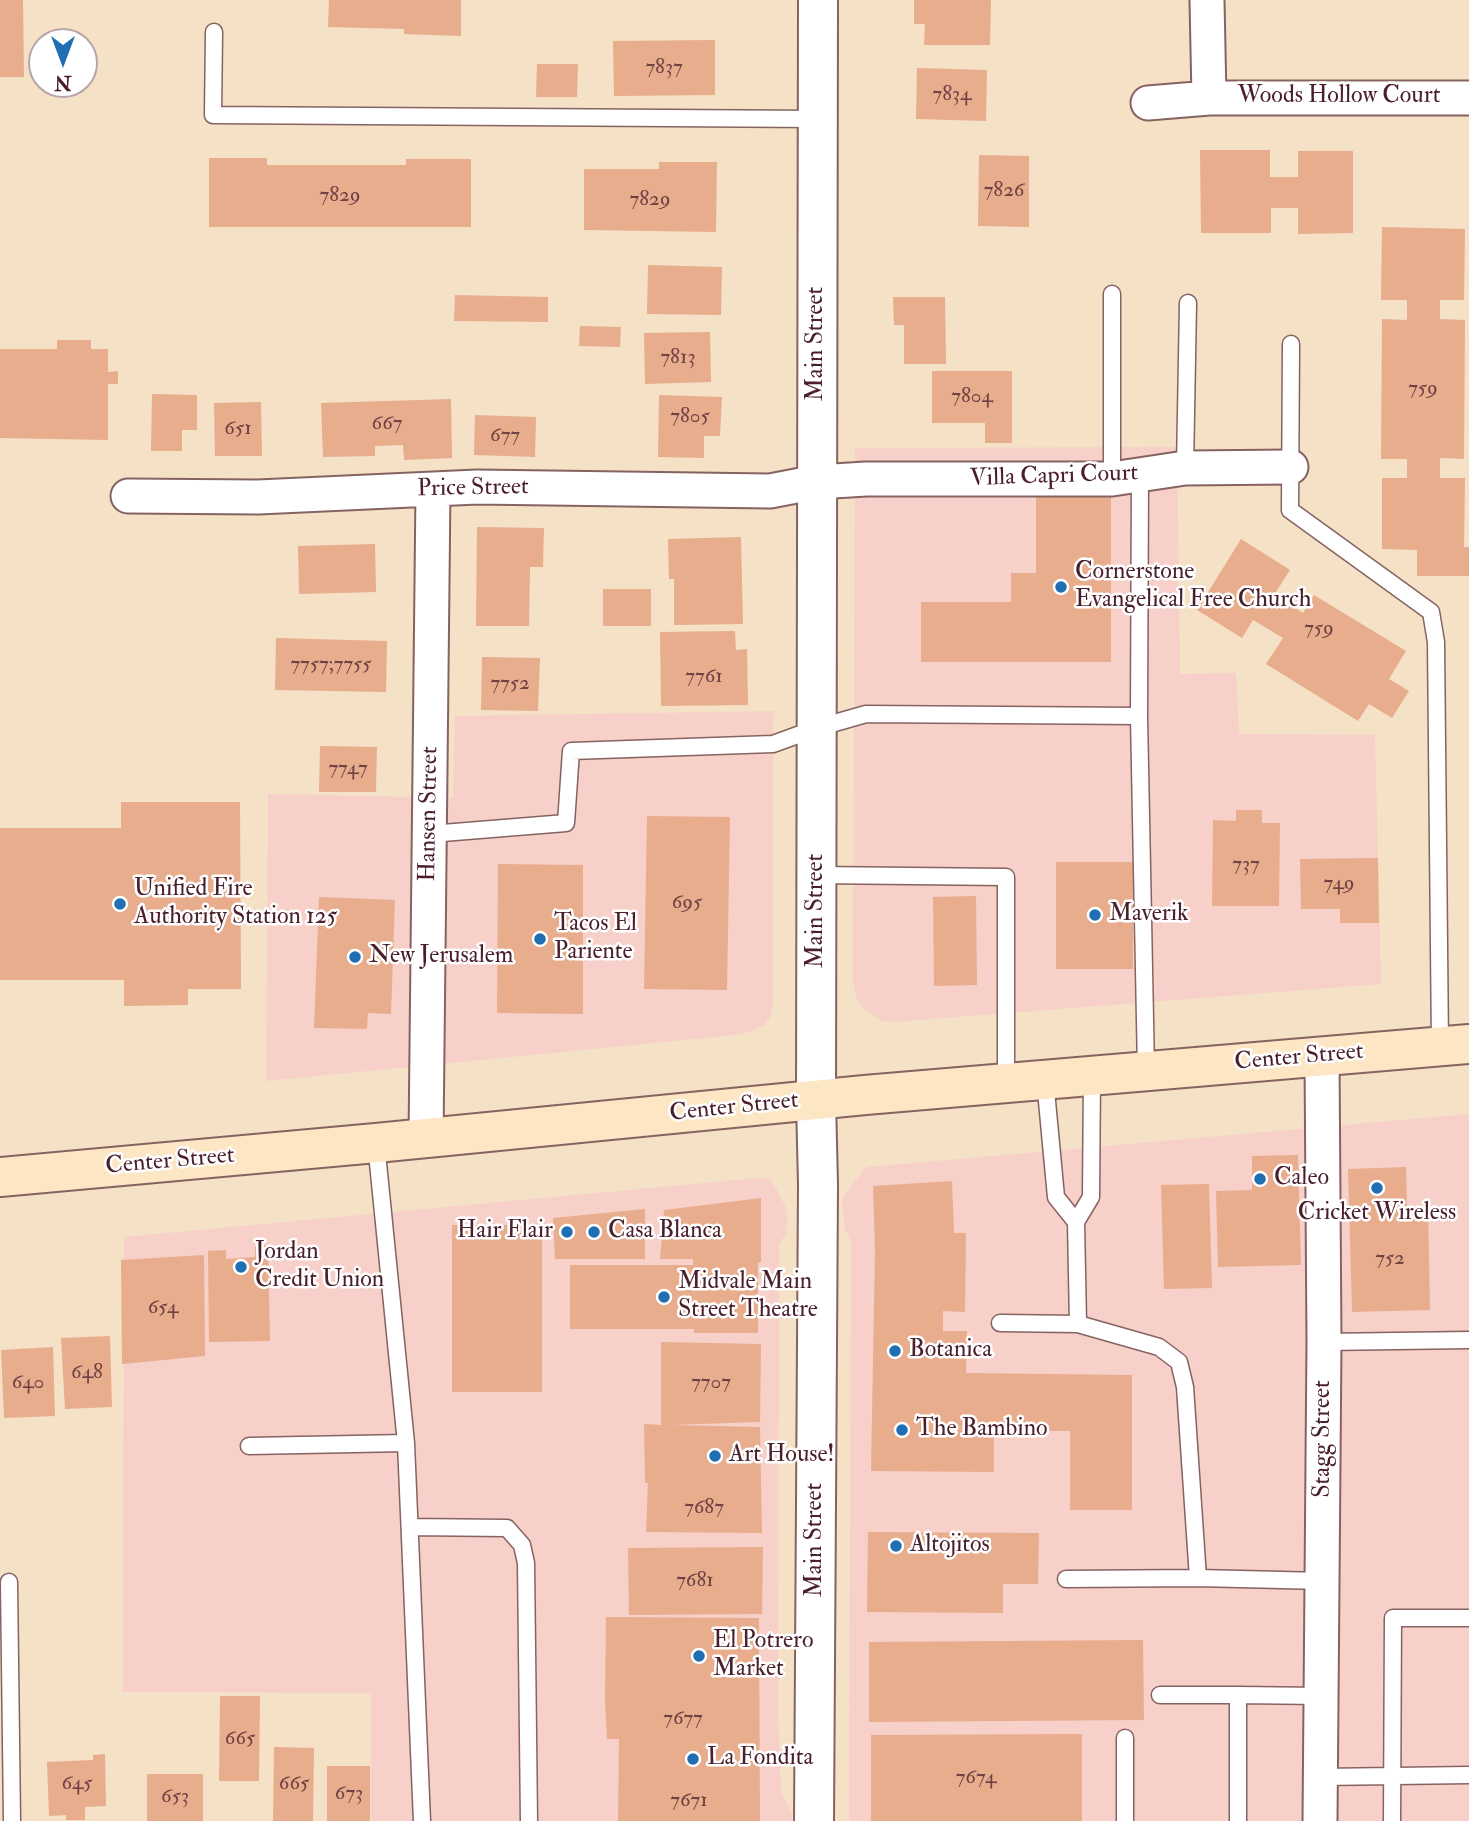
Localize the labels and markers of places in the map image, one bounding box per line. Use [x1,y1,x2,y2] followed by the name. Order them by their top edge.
[1075,559,1311,615] place label: Cornerstone Evangelical Free Church
[1053,579,1069,595] marker: Cornerstone Evangelical Free Church
[134,876,337,932] place label: Unified Fire Authority Station 125
[112,896,128,912] marker: Unified Fire Authority Station 125
[1109,901,1189,929] place label: Maverik
[1087,907,1103,923] marker: Maverik
[554,911,637,967] place label: Tacos El Pariente
[532,931,548,947] marker: Tacos El Pariente
[369,943,513,971] place label: New Jerusalem
[347,949,363,965] marker: New Jerusalem
[1274,1165,1329,1193] place label: Caleo
[1252,1171,1268,1187] marker: Caleo
[1369,1180,1385,1196] marker: Cricket Wireless
[1298,1200,1456,1228] place label: Cricket Wireless
[457,1218,553,1246] place label: Hair Flair
[608,1218,722,1246] place label: Casa Blanca
[559,1224,575,1240] marker: Hair Flair
[586,1224,602,1240] marker: Casa Blanca
[255,1239,384,1295] place label: Jordan Credit Union
[233,1259,249,1275] marker: Jordan Credit Union
[678,1269,818,1325] place label: Midvale Main Street Theatre
[656,1289,672,1305] marker: Midvale Main Street Theatre
[909,1337,992,1365] place label: Botanica
[887,1343,903,1359] marker: Botanica
[916,1416,1048,1444] place label: The Bambino
[894,1422,910,1438] marker: The Bambino
[729,1442,834,1470] place label: Art House!
[707,1448,723,1464] marker: Art House!
[910,1532,990,1560] place label: Altojitos
[888,1538,904,1554] marker: Altojitos
[713,1628,814,1684] place label: El Potrero Market
[691,1648,707,1664] marker: El Potrero Market
[707,1745,813,1773] place label: La Fondita
[685,1751,701,1767] marker: La Fondita

